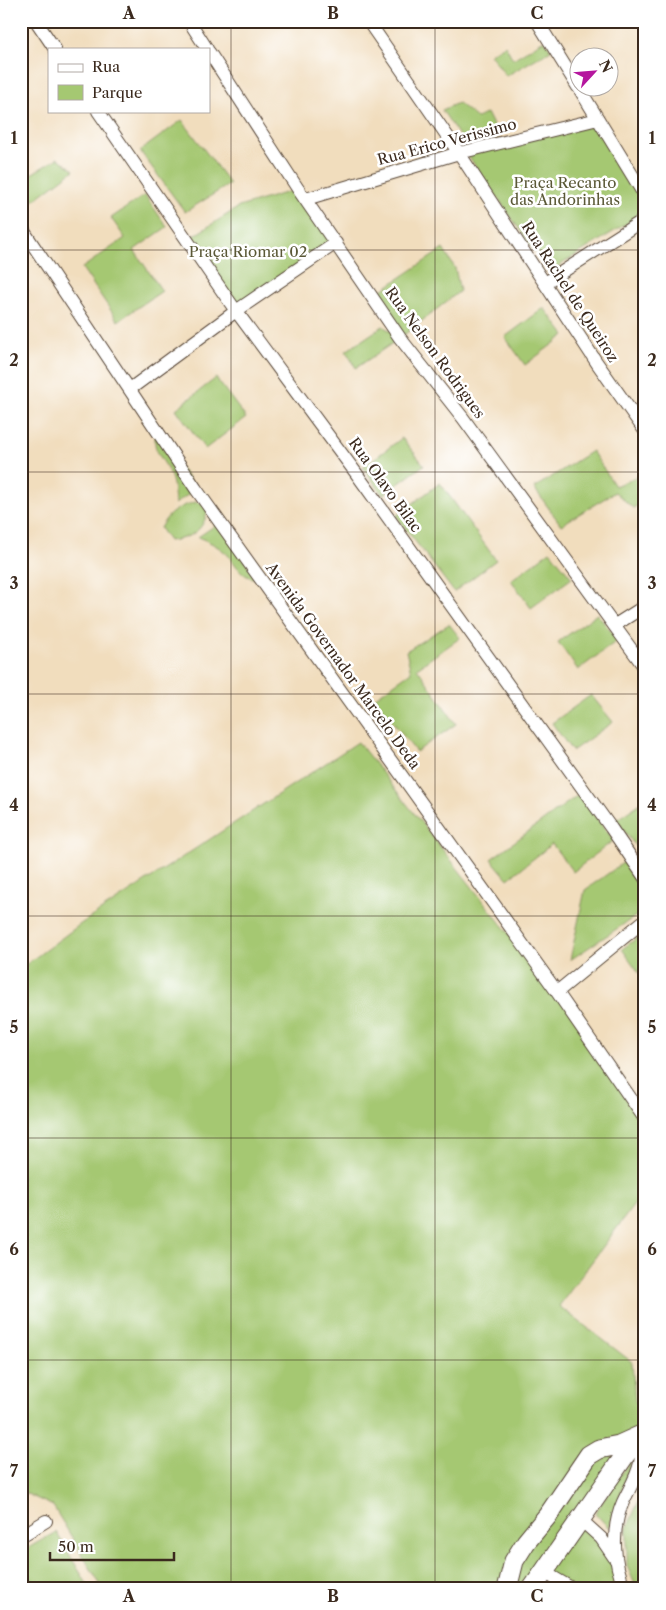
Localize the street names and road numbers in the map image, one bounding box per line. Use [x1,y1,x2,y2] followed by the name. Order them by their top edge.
[375,114,519,169] street label: Rua Erico Verissimo
[518,218,623,366] street label: Rua Rachel de Queiroz
[381,283,490,422] street label: Rua Nelson Rodrigues
[345,434,426,536] street label: Rua Olavo Bilac
[261,558,425,773] street label: Avenida Governador Marcelo Deda

